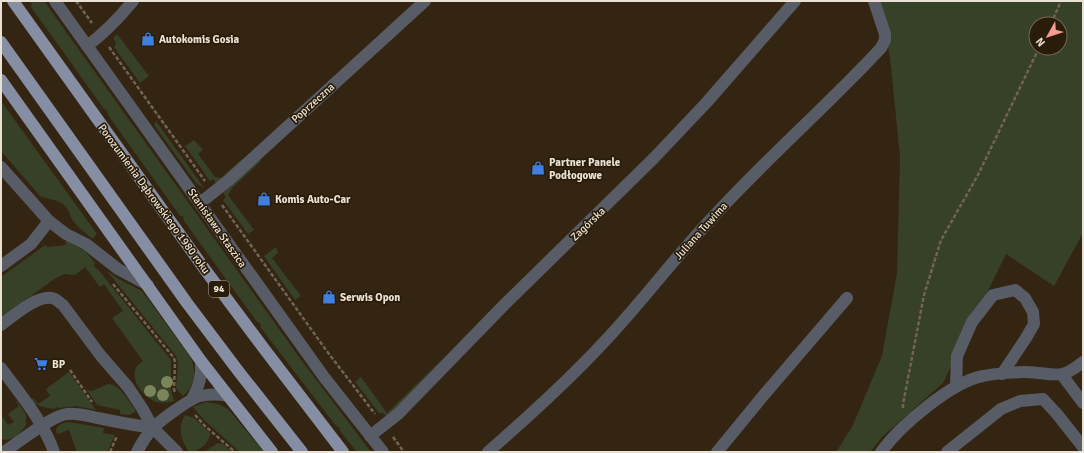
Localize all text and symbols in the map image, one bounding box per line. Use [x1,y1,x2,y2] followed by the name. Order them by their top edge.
[1028,16,1068,56] north arrow
[140,31,156,47] shop icon: Autokomis Gosia
[159,33,240,46] place label: Autokomis Gosia
[1033,35,1048,49] text: N
[289,80,338,126] street label: Poprzeczna
[95,122,213,276] street label: Porozumienia Dąbrowskiego 1980 roku
[549,156,621,182] place label: Partner Panele Podłogowe
[530,160,546,176] shop icon: Partner Panele Podłogowe
[185,186,249,270] street label: Stanisława Staszica
[256,191,272,207] shop icon: Komis Auto-Car
[275,193,351,206] place label: Komis Auto-Car
[672,199,730,262] street label: Juliana Tuwima
[568,204,608,244] street label: Zagórska
[209,281,229,297] road number: 94
[321,289,337,305] shop icon: Serwis Opon
[340,291,400,304] place label: Serwis Opon
[33,356,49,372] supermarket icon: BP
[52,358,66,371] place label: BP

